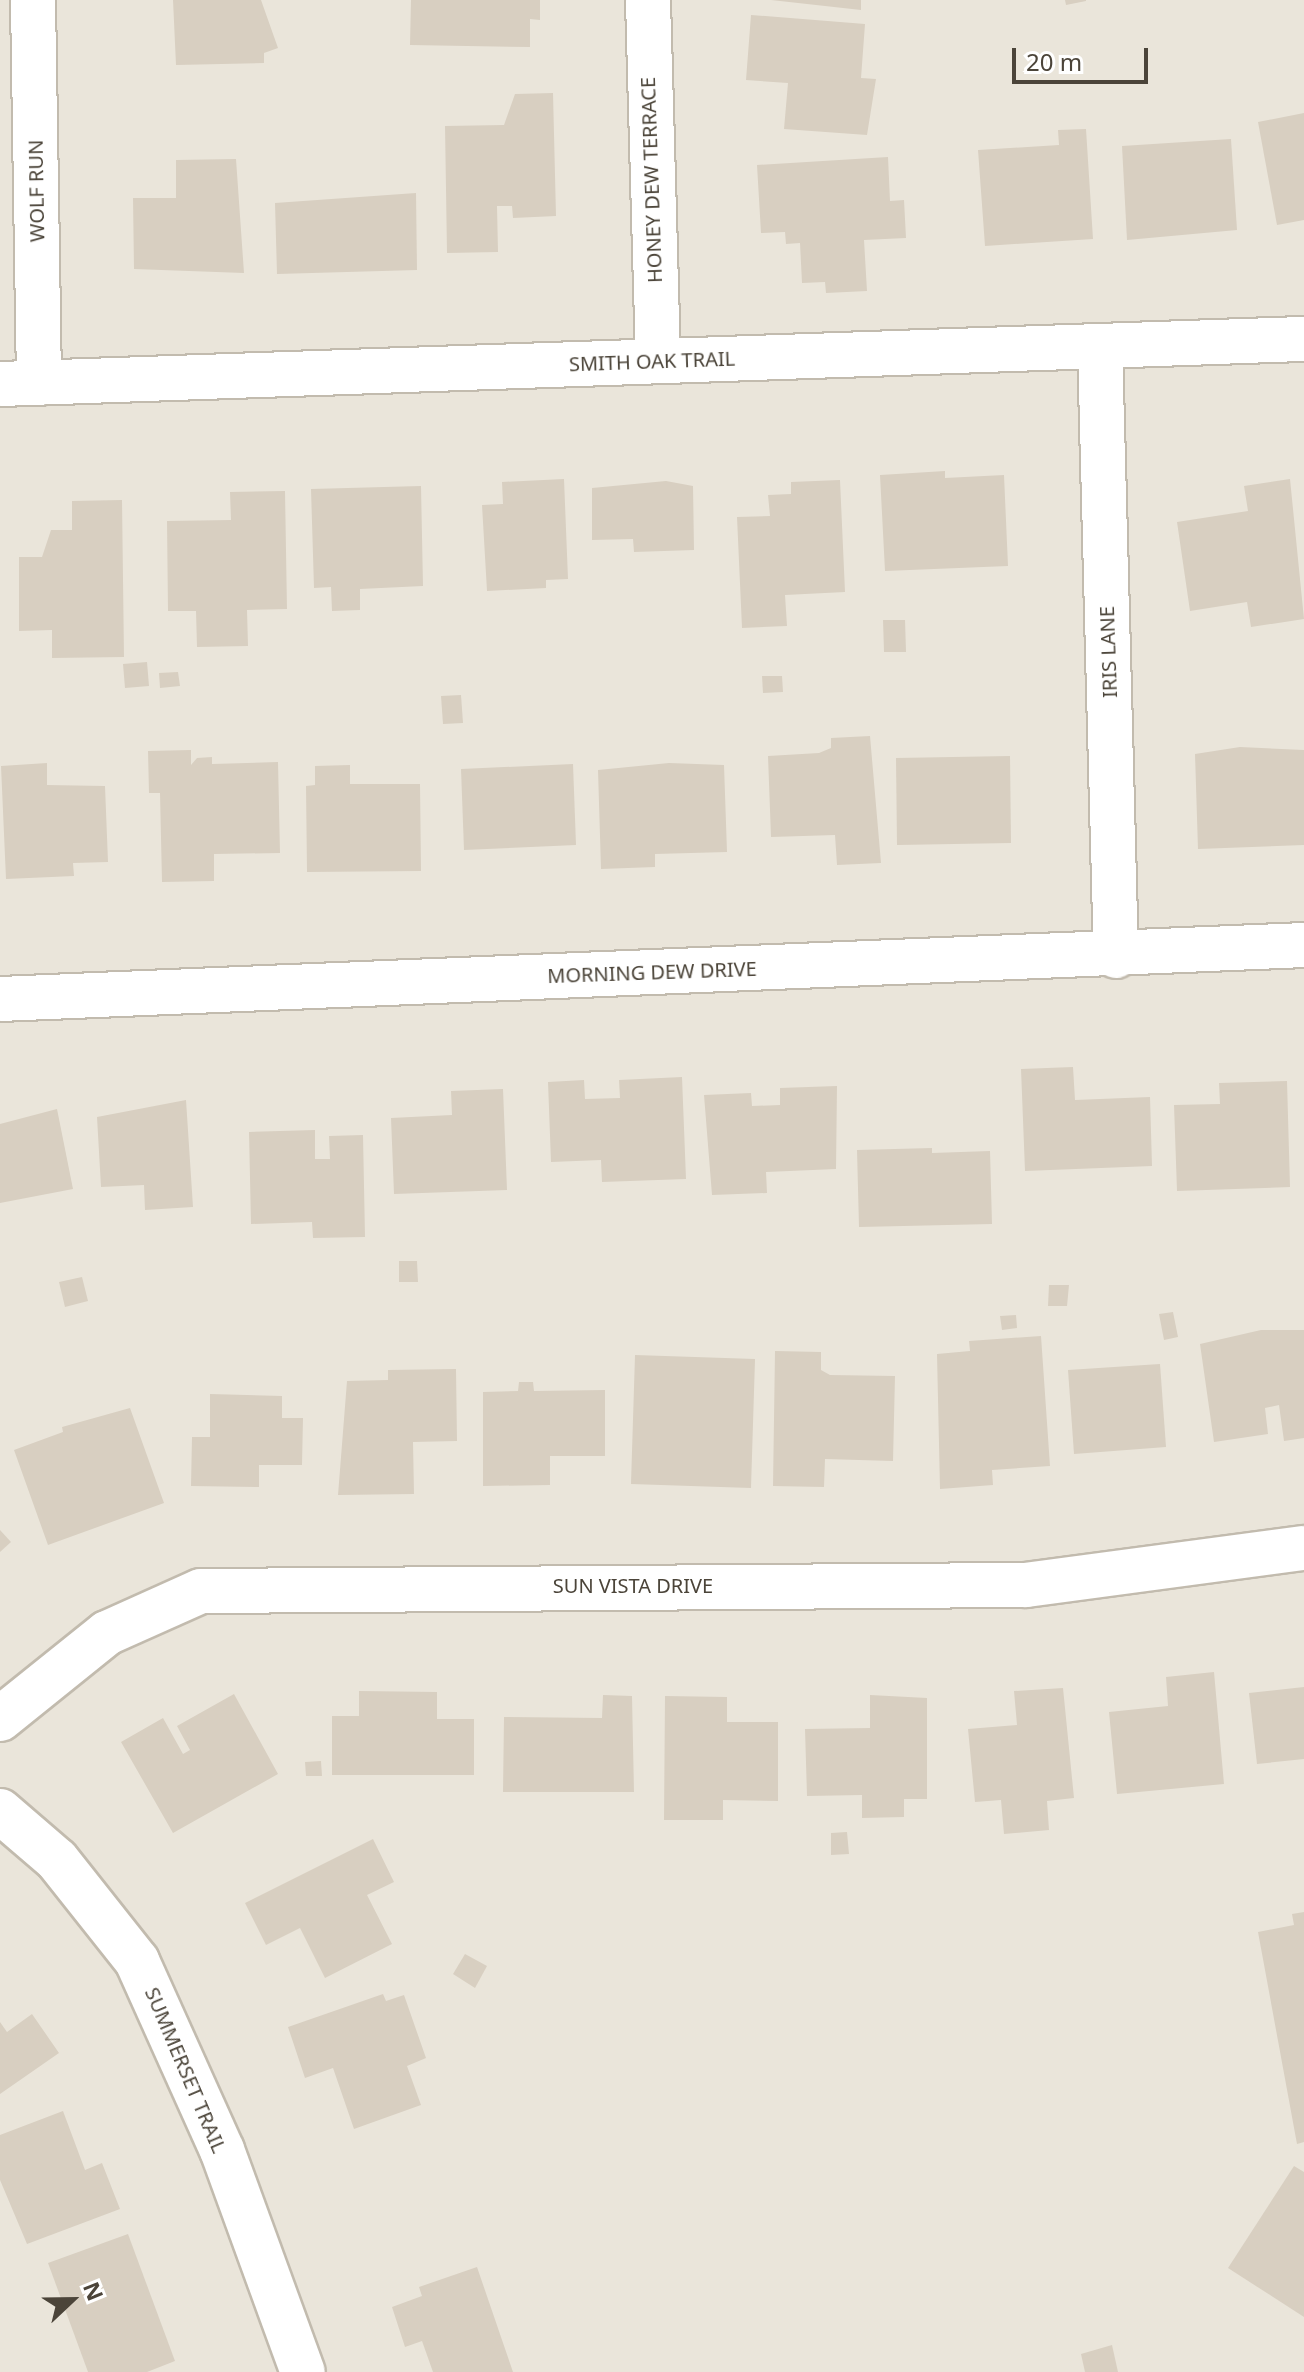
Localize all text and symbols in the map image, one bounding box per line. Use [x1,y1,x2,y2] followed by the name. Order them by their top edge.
[1016,32,1152,82] scale bar
[1026,45,1082,78] text: 20 m
[635,77,667,283] street label: HONEY DEW TERRACE
[23,140,49,242] street label: WOLF RUN
[569,346,735,376] street label: SMITH OAK TRAIL
[1094,606,1122,698] street label: IRIS LANE
[547,956,757,988] street label: MORNING DEW DRIVE
[553,1573,713,1597] street label: SUN VISTA DRIVE
[140,1984,232,2156] street label: SUMMERSET TRAIL
[32,2260,112,2340] north arrow
[77,2277,112,2305] text: N

